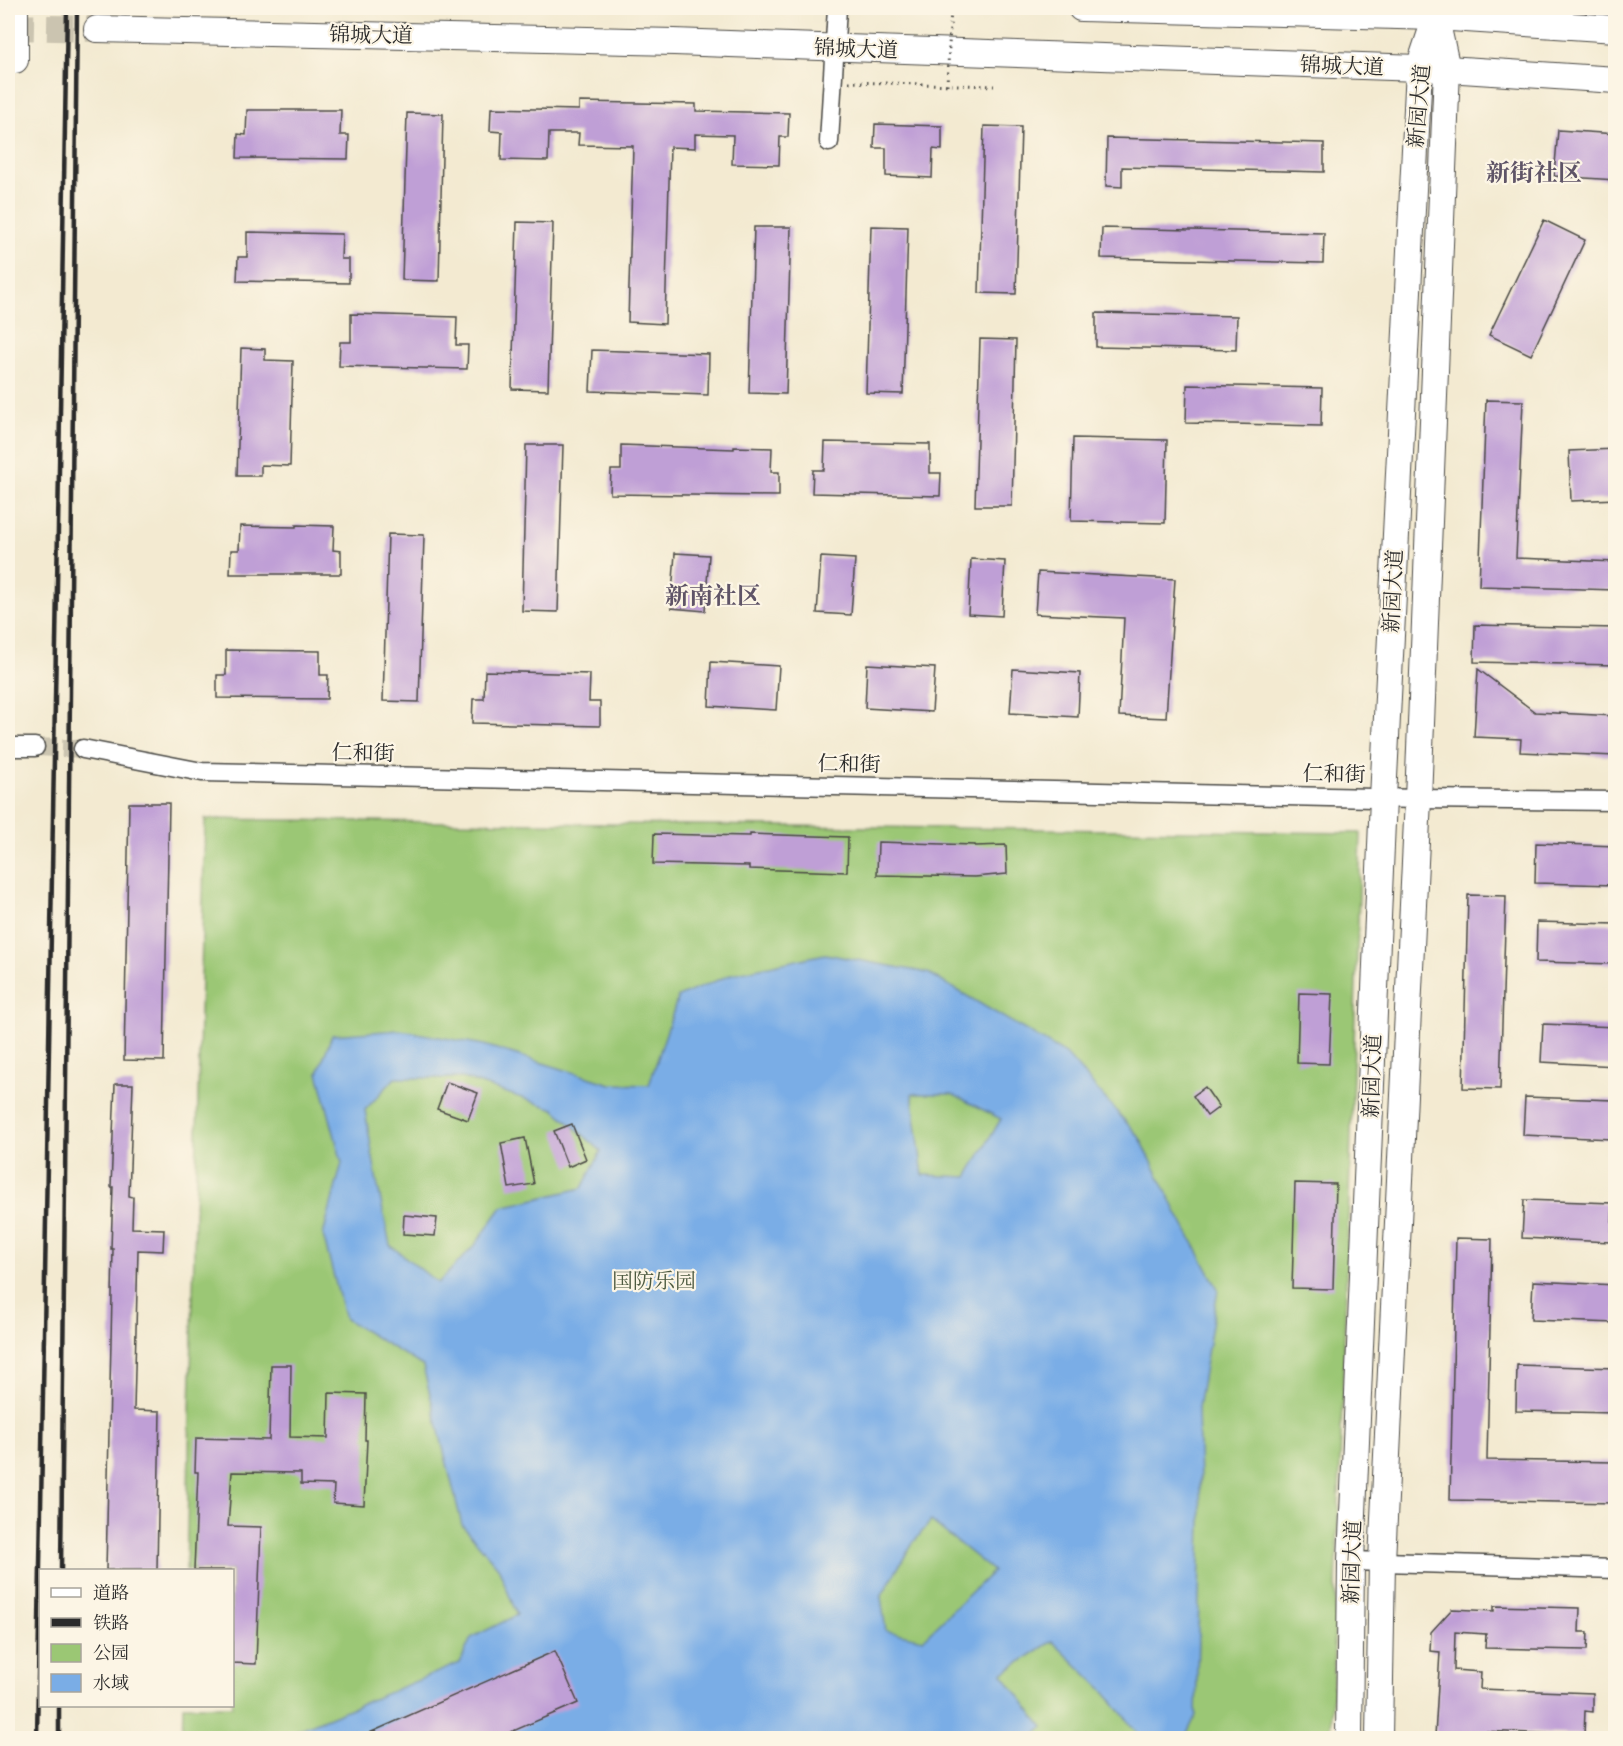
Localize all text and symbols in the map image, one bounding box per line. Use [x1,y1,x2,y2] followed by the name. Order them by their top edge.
[329,21,413,53] street label: 锦城大道
[813,35,898,67] street label: 锦城大道
[1299,52,1384,84] street label: 锦城大道
[1402,63,1440,149] street label: 新园大道
[1486,158,1582,192] district label: 新街社区
[1378,548,1412,634] street label: 新园大道
[665,581,761,615] district label: 新南社区
[331,739,395,771] street label: 仁和街
[817,750,881,782] street label: 仁和街
[1302,760,1366,792] street label: 仁和街
[1358,1034,1390,1119] street label: 新园大道
[612,1268,696,1298] park label: 国防乐园
[1338,1520,1370,1605] street label: 新园大道
[39,1569,234,1707] legend
[93,1582,129,1608] text: 道路
[93,1612,129,1638] text: 铁路
[93,1642,129,1668] text: 公园
[93,1672,129,1698] text: 水域

